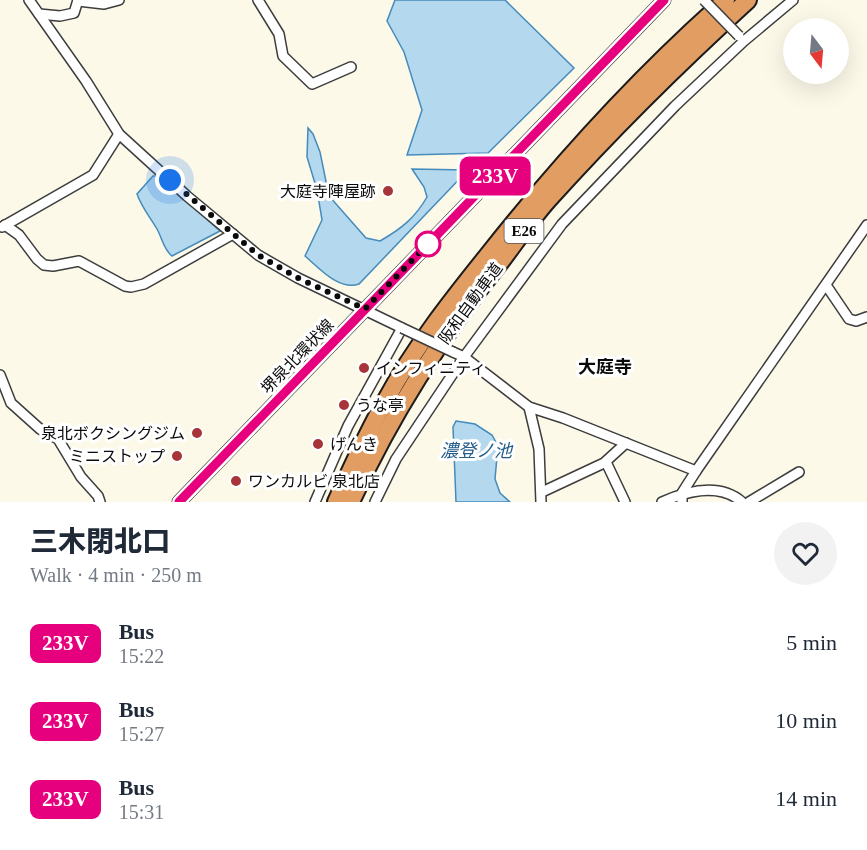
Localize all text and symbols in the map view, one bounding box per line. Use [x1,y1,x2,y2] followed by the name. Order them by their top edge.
[783,18,849,84] north arrow
[783,18,849,84] map controls
[453,156,537,195] line badge: 233V
[472,164,518,188] text: 233V
[155,165,185,195] your location
[280,183,376,200] place label: 大庭寺陣屋跡
[381,184,395,198] marker: 大庭寺陣屋跡
[504,219,544,243] road number: E26
[415,231,441,257] unlabelled marker
[435,259,505,347] street label: 阪和自動車道
[258,316,337,397] street label: 堺泉北環状線
[578,357,632,377] district label: 大庭寺
[376,360,486,377] place label: インフィニティ
[357,361,371,375] marker: インフィニティ
[356,397,404,414] place label: うな亭
[337,398,351,412] marker: うな亭
[41,425,185,442] place label: 泉北ボクシングジム
[190,426,204,440] marker: 泉北ボクシングジム
[330,436,378,453] place label: げんき
[311,437,325,451] marker: げんき
[440,441,514,461] water label: 濃登ノ池
[69,448,165,465] place label: ミニストップ
[170,449,184,463] marker: ミニストップ
[248,473,380,490] place label: ワンカルビ 泉北店
[229,474,243,488] marker: ワンカルビ 泉北店
[774,522,837,585] button: heart
[30,526,170,557] text: 三木閉北口
[30,564,202,586] text: Walk · 4 min · 250 m
[119,619,154,644] text: Bus
[786,630,837,655] text: 5 min
[42,631,89,655] text: 233V
[119,645,164,667] text: 15:22
[119,697,154,722] text: Bus
[775,708,837,733] text: 10 min
[42,709,89,733] text: 233V
[119,723,164,745] text: 15:27
[119,775,154,800] text: Bus
[775,786,837,811] text: 14 min
[42,787,89,811] text: 233V
[119,801,164,823] text: 15:31

